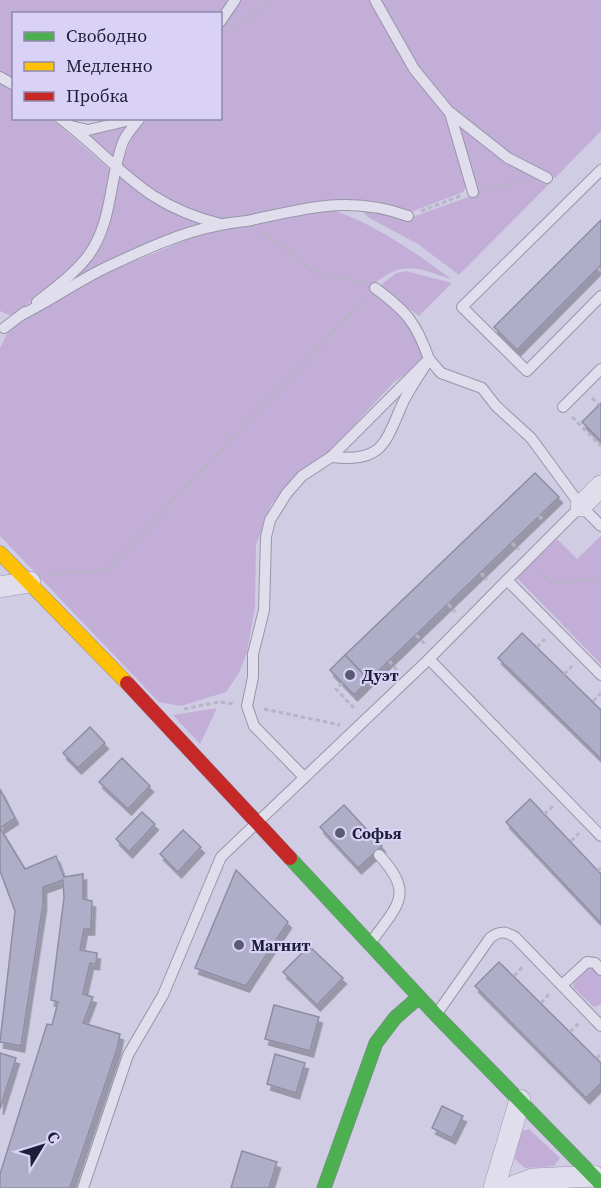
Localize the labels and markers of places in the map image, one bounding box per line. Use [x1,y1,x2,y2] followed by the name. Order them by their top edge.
[362,664,399,686] place label: Дуэт
[343,668,357,682] marker: Дуэт
[352,822,402,844] place label: Софья
[333,826,347,840] marker: Софья
[251,934,311,956] place label: Магнит
[232,938,246,952] marker: Магнит

